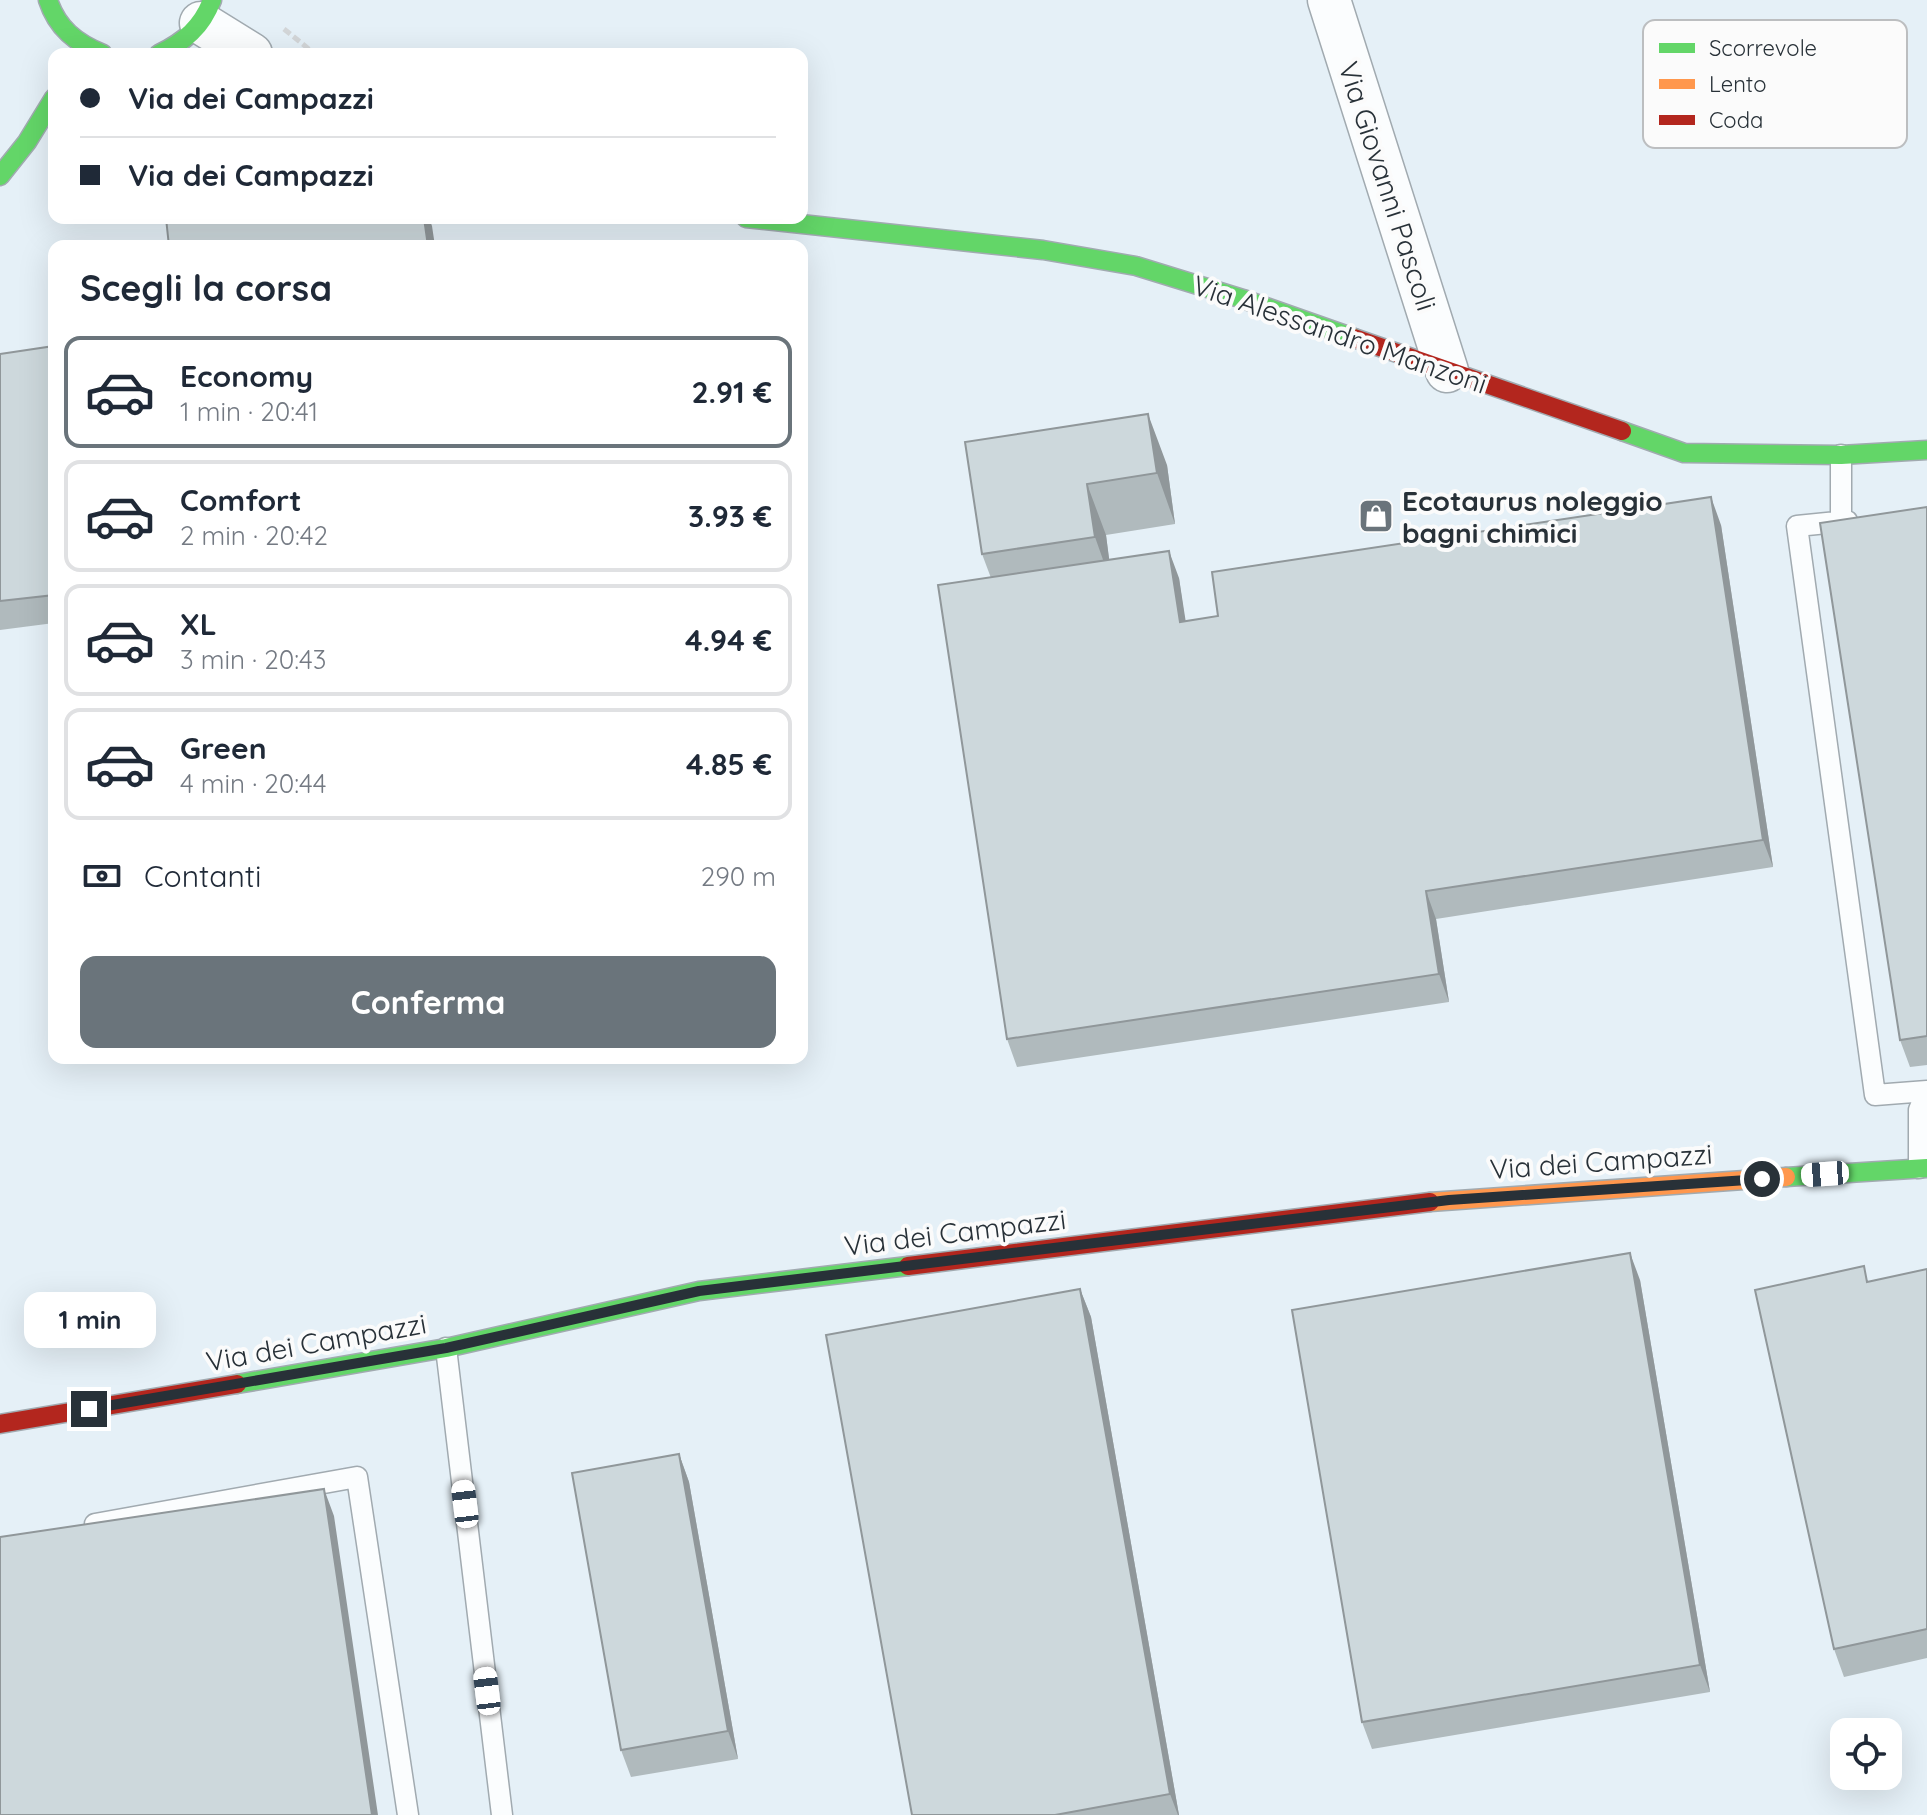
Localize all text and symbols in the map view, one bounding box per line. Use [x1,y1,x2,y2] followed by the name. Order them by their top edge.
[1643,20,1907,148] legend
[1709,34,1817,62] text: Scorrevole
[1331,57,1445,315] street label: Via Giovanni Pascoli
[1709,70,1767,98] text: Lento
[128,79,374,117] text: Via dei Campazzi
[1709,106,1763,134] text: Coda
[128,156,374,194] text: Via dei Campazzi
[80,265,332,310] text: Scegli la corsa
[1188,267,1492,401] street label: Via Alessandro Manzoni
[84,356,156,428] icon: car
[180,357,313,395] text: Economy
[692,373,772,411] text: 2.91 €
[180,395,318,428] text: 1 min · 20:41
[84,480,156,552] icon: car
[180,481,301,519] text: Comfort
[1402,483,1663,550] place label: Ecotaurus noleggio bagni chimici
[688,497,772,535] text: 3.93 €
[1357,497,1395,535] shop icon: Ecotaurus noleggio bagni chimici
[180,519,328,552] text: 2 min · 20:42
[84,604,156,676] icon: car
[180,605,217,643] text: XL
[685,621,772,659] text: 4.94 €
[180,643,326,676] text: 3 min · 20:43
[84,728,156,800] icon: car
[180,729,267,767] text: Green
[686,745,772,783] text: 4.85 €
[180,767,327,800] text: 4 min · 20:44
[80,854,124,898] icon: cash
[144,857,261,895] text: Contanti
[701,860,776,893] text: 290 m
[80,956,776,1048] button: Conferma
[1488,1136,1714,1186] street label: Via dei Campazzi
[1800,1160,1850,1188] car
[1744,1161,1780,1197] route start
[842,1201,1068,1263] street label: Via dei Campazzi
[23,1293,155,1349] callout: 1 min
[59,1303,122,1336] text: 1 min
[203,1305,429,1379] street label: Via dei Campazzi
[71,1391,107,1427] route end
[450,1479,480,1529] car
[472,1666,502,1716] car
[1830,1718,1902,1790] map controls
[1830,1718,1902,1790] button: locate

